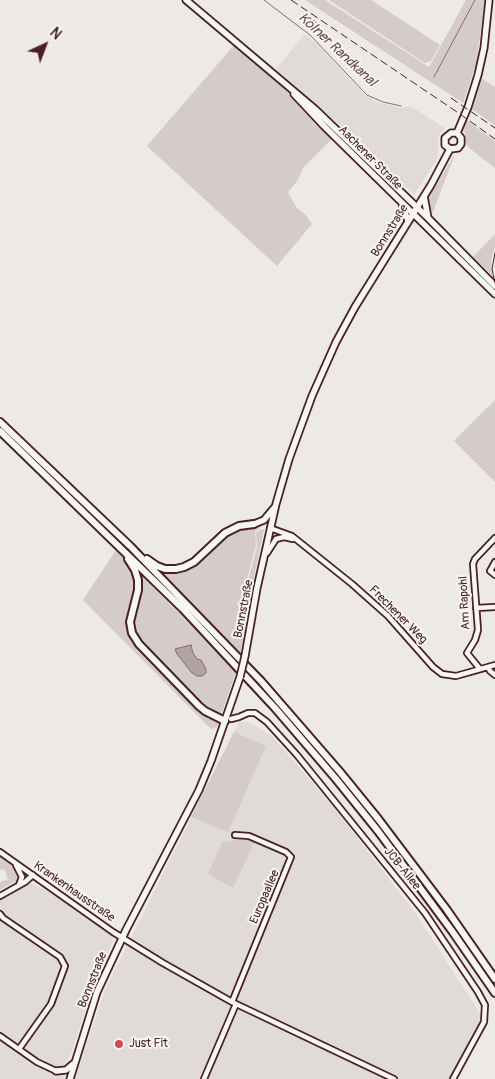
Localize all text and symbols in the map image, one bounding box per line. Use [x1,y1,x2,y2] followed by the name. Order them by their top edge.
[294,9,380,91] water label: Kölner Randkanal
[20,20,70,70] north arrow
[46,24,65,43] text: N
[335,123,405,193] street label: Aachener Straße
[368,202,412,260] street label: Bonnstraße
[456,576,474,630] street label: Am Rapohl
[231,579,257,639] street label: Bonnstraße
[366,583,430,647] street label: Frechener Weg
[381,845,423,893] street label: JCB-Allee
[31,859,117,925] street label: Krankenhausstraße
[247,868,283,926] street label: Europaallee
[75,950,111,1010] street label: Bonnstraße
[129,1037,168,1051] place label: Just Fit
[113,1038,125,1050] marker: Just Fit

